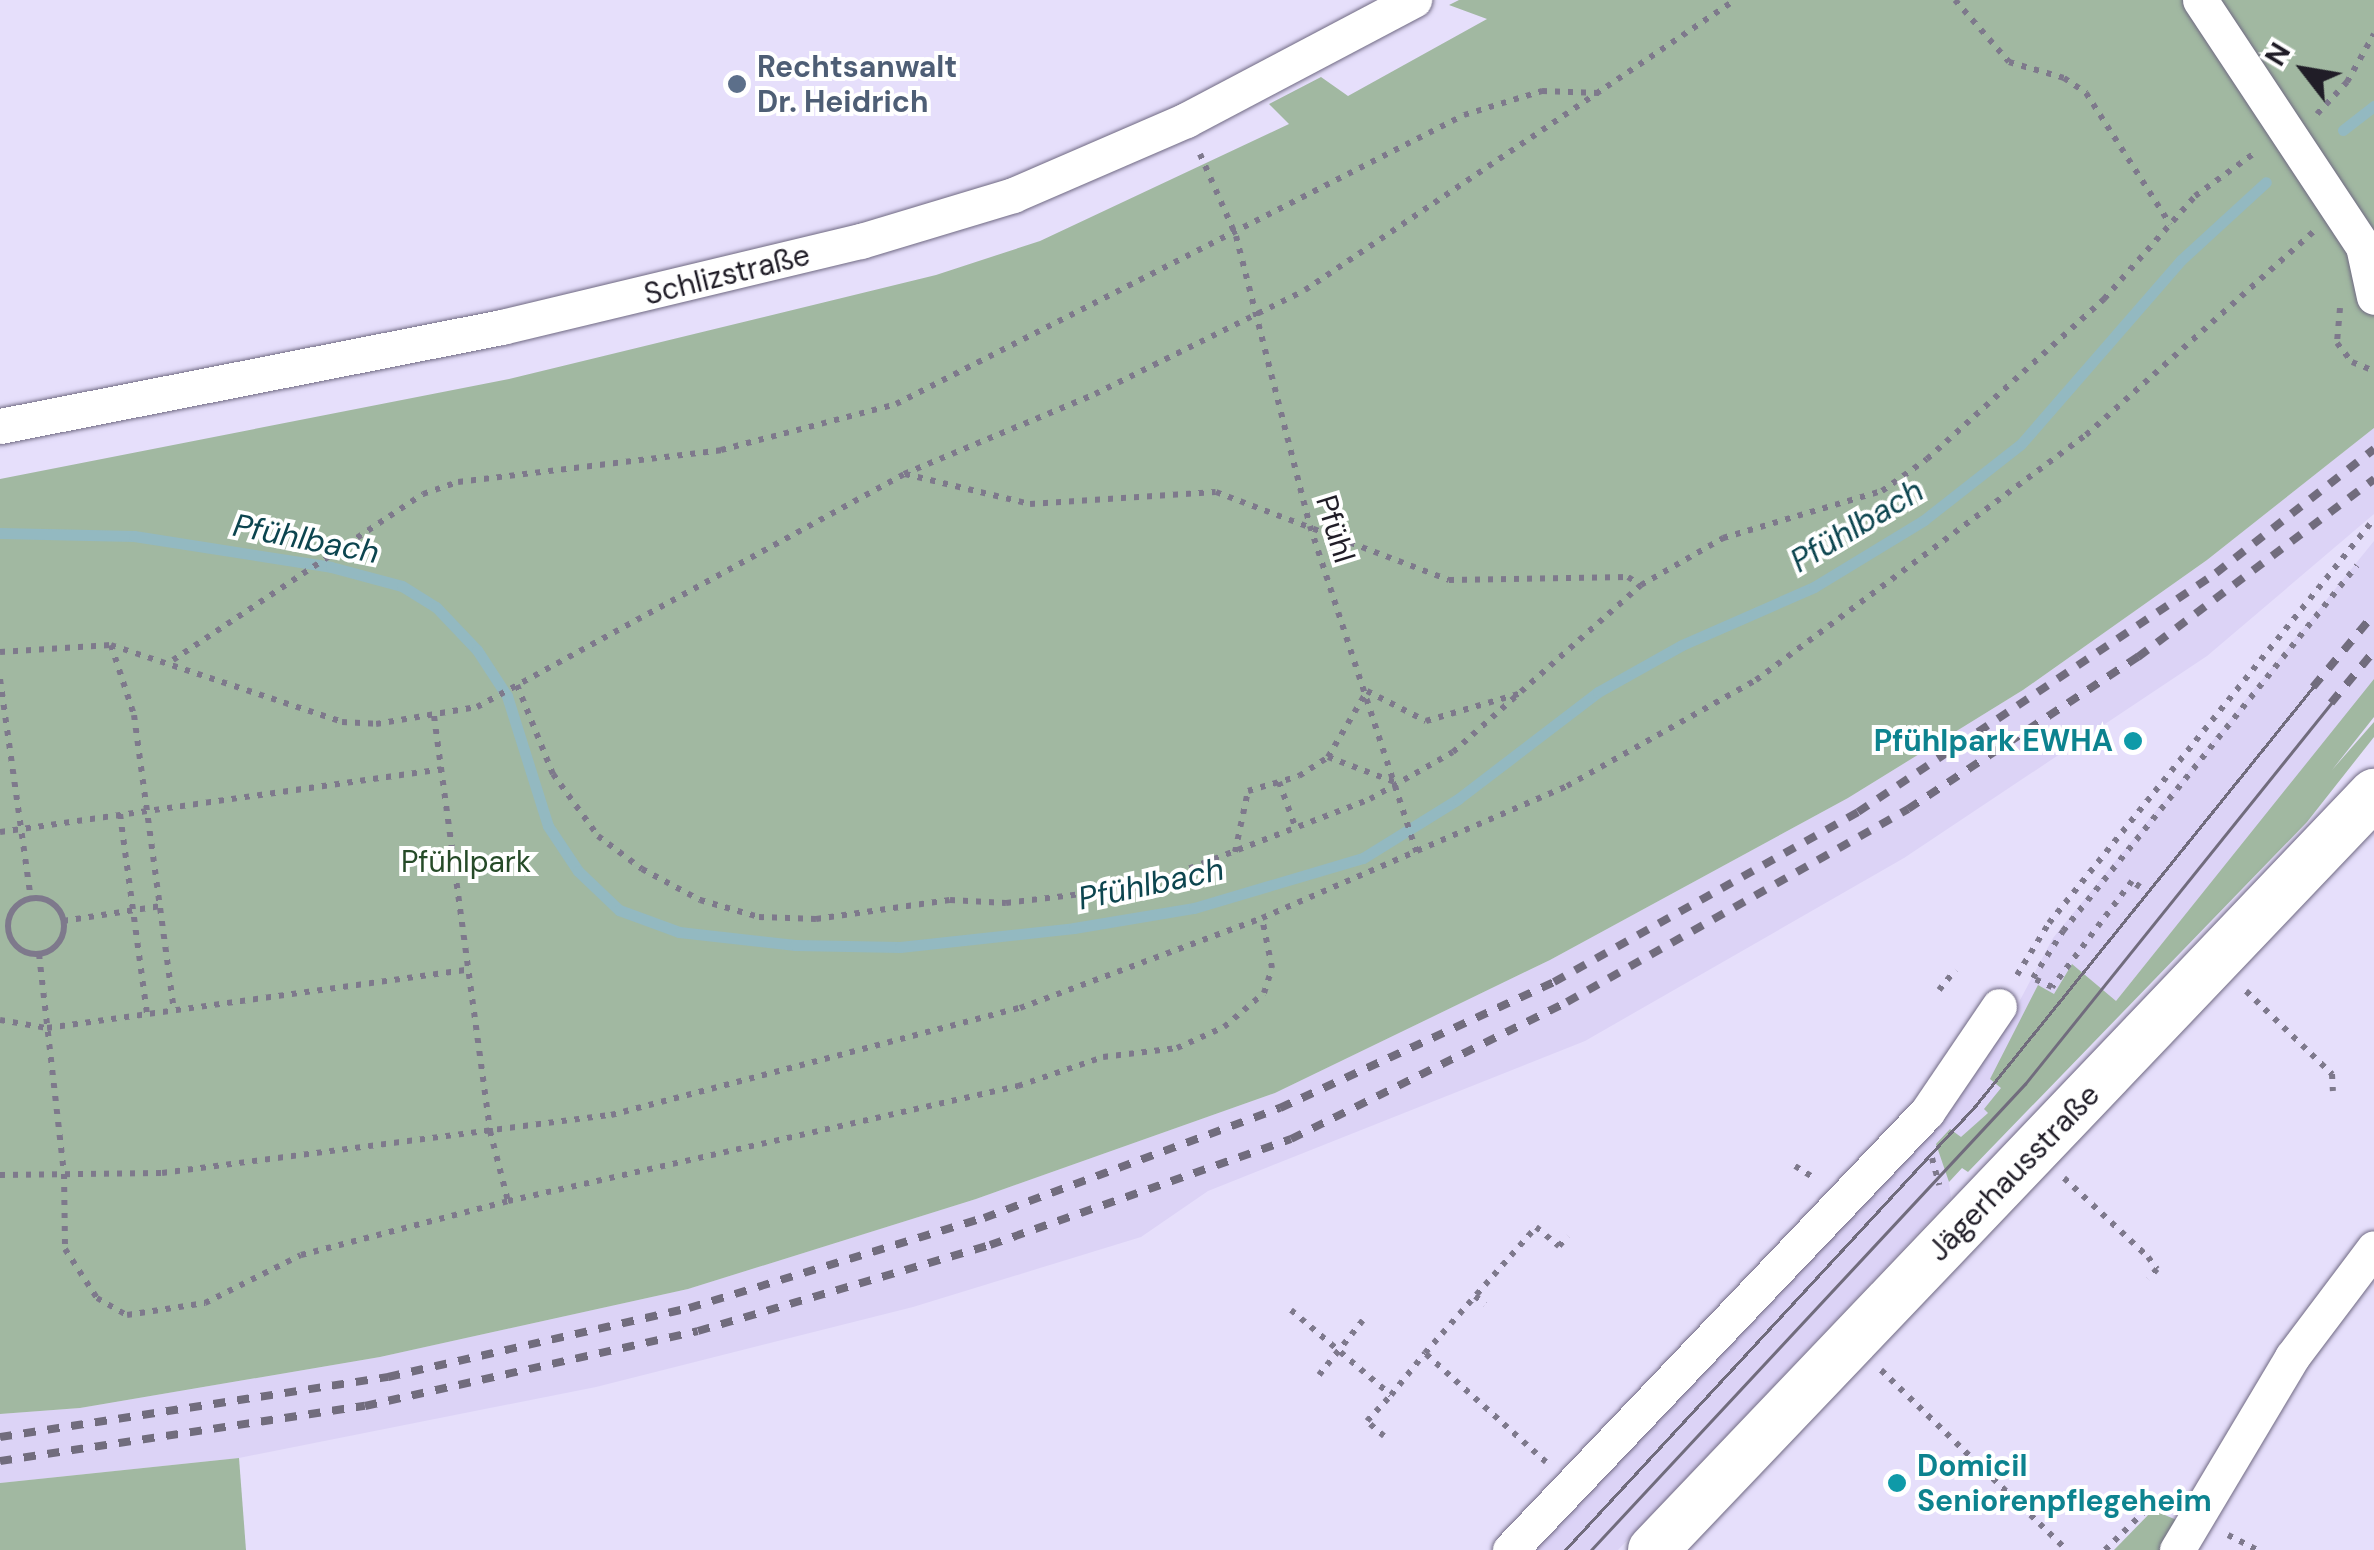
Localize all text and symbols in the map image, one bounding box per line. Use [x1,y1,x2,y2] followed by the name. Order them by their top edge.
[2254,20,2354,120] north arrow
[2257,36,2299,73] text: N
[757,49,957,120] place label: Rechtsanwalt Dr. Heidrich
[726,73,748,95] marker: Rechtsanwalt Dr. Heidrich
[640,237,814,313] street label: Schlizstraße
[1784,471,1930,581] water label: Pfühlbach
[1308,491,1362,567] street label: Pfühl
[230,506,382,572] water label: Pfühlbach
[1874,723,2113,759] place label: Pfühlpark EWHA
[2122,730,2144,752] marker: Pfühlpark EWHA
[401,844,531,880] park label: Pfühlpark
[1075,850,1227,918] water label: Pfühlbach
[1921,1077,2107,1269] street label: Jägerhausstraße
[1917,1448,2212,1518] place label: Domicil Seniorenpflegeheim
[1886,1472,1908,1494] marker: Domicil Seniorenpflegeheim

